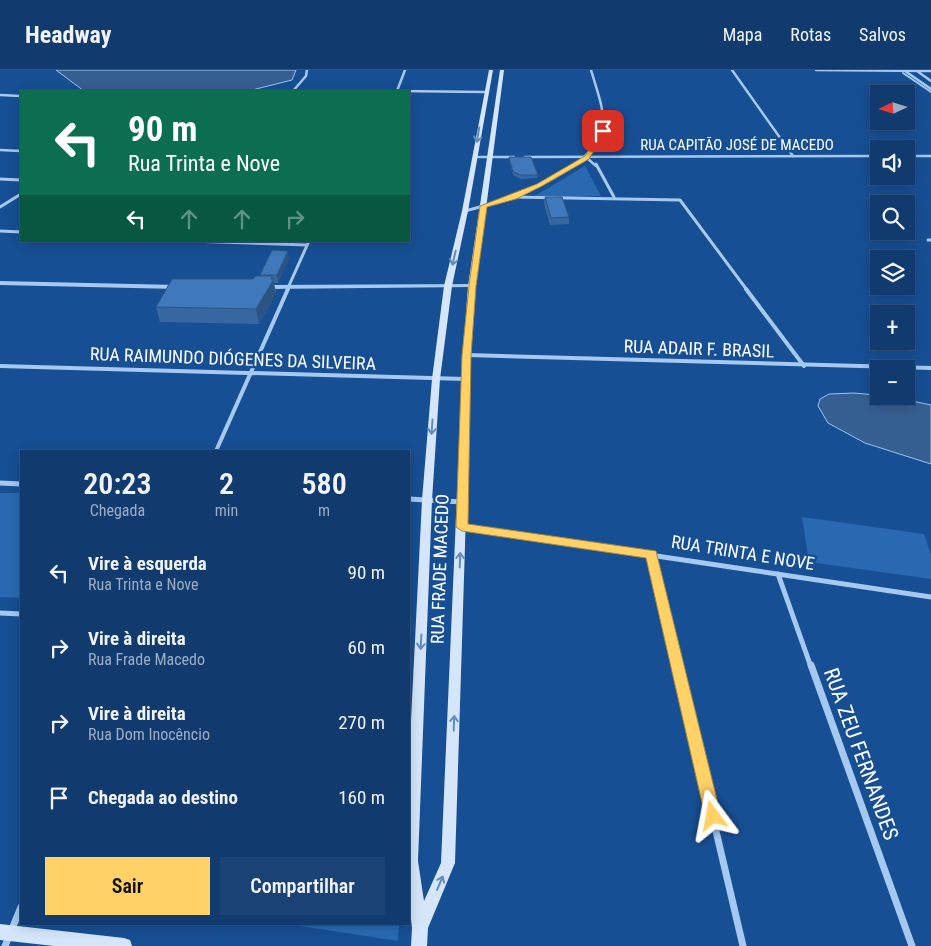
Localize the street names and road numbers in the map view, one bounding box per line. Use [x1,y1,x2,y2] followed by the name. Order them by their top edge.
[640,136,834,154] street label: RUA CAPITÃO JOSÉ DE MACEDO
[623,335,775,362] street label: RUA ADAIR F. BRASIL
[90,343,377,374] street label: RUA RAIMUNDO DIÓGENES DA SILVEIRA
[426,494,453,644] street label: RUA FRADE MACEDO
[670,531,816,574] street label: RUA TRINTA E NOVE
[819,665,903,843] street label: RUA ZEU FERNANDES

